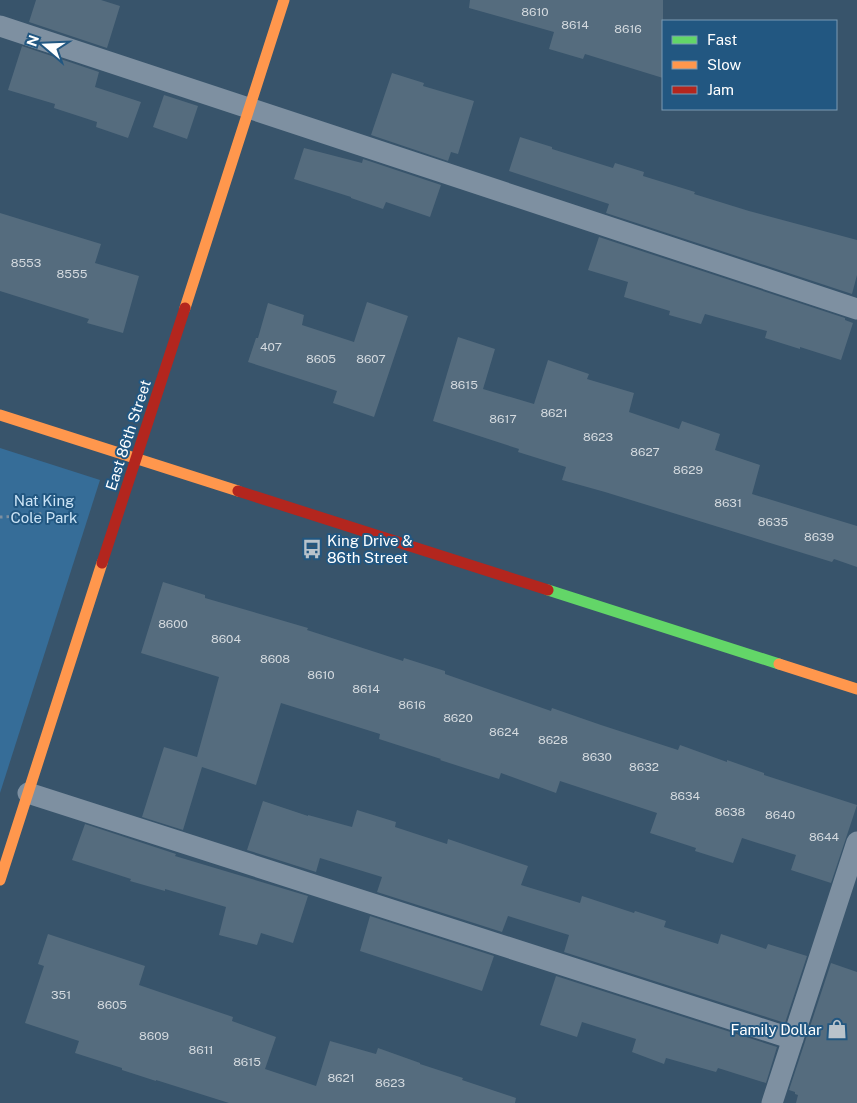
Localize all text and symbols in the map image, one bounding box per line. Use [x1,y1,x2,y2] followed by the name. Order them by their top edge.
[521,5,549,19] house number: 8610
[561,18,589,32] house number: 8614
[20,20,70,70] north arrow
[662,20,837,110] legend
[614,22,642,36] house number: 8616
[707,31,737,48] text: Fast
[23,33,42,49] text: N
[707,56,742,73] text: Slow
[707,81,734,98] text: Jam
[11,256,41,270] house number: 8553
[57,267,88,281] house number: 8555
[260,340,282,354] house number: 407
[306,352,336,366] house number: 8605
[356,352,386,366] house number: 8607
[102,377,154,492] street label: East 86th Street
[450,378,478,392] house number: 8615
[540,406,568,420] house number: 8621
[489,412,517,426] house number: 8617
[583,430,613,444] house number: 8623
[630,445,660,459] house number: 8627
[673,463,703,477] house number: 8629
[11,492,78,526] park label: Nat King Cole Park
[714,496,742,510] house number: 8631
[758,515,788,529] house number: 8635
[804,530,834,544] house number: 8639
[327,532,413,566] place label: King Drive & 86th Street
[301,538,323,560] bus stop icon: King Drive & 86th Street
[158,617,188,631] house number: 8600
[211,632,241,646] house number: 8604
[260,652,290,666] house number: 8608
[307,668,335,682] house number: 8610
[352,682,380,696] house number: 8614
[398,698,426,712] house number: 8616
[443,711,473,725] house number: 8620
[489,725,519,739] house number: 8624
[538,733,568,747] house number: 8628
[582,750,612,764] house number: 8630
[629,760,659,774] house number: 8632
[670,789,701,803] house number: 8634
[715,805,745,819] house number: 8638
[765,808,795,822] house number: 8640
[809,830,840,844] house number: 8644
[51,988,71,1002] house number: 351
[97,998,127,1012] house number: 8605
[826,1018,848,1040] shop icon: Family Dollar
[730,1021,822,1038] place label: Family Dollar
[139,1029,169,1043] house number: 8609
[189,1043,213,1057] house number: 8611
[233,1055,261,1069] house number: 8615
[327,1071,355,1085] house number: 8621
[375,1076,405,1090] house number: 8623

